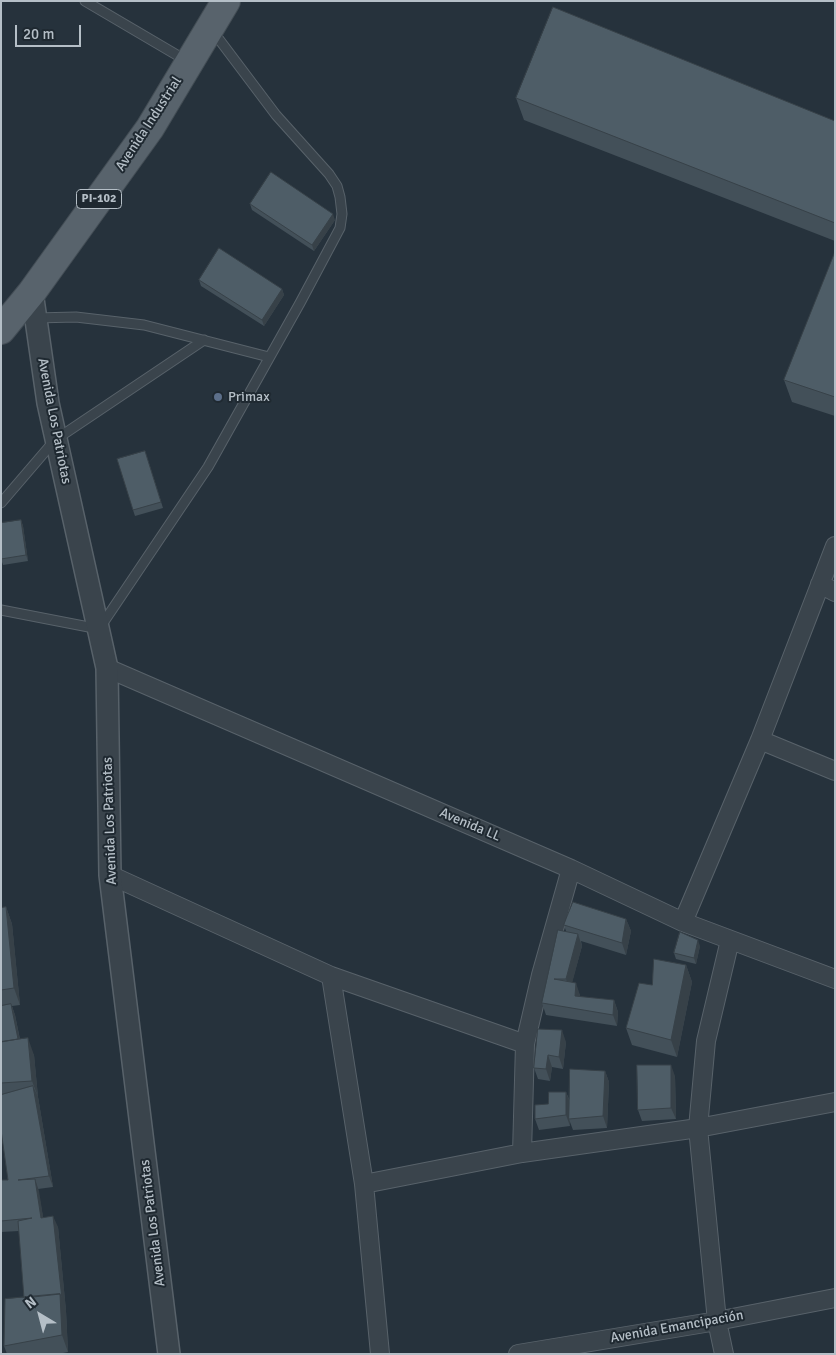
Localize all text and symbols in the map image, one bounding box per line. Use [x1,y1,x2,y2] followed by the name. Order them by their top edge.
[18,15,84,47] scale bar
[23,25,54,43] text: 20 m
[112,74,186,174] street label: Avenida Industrial
[76,190,122,208] road number: PI-102
[34,357,74,485] street label: Avenida Los Patriotas
[228,389,270,405] place label: Primax
[212,391,224,403] marker: Primax
[99,757,121,885] street label: Avenida Los Patriotas
[437,805,503,845] street label: Avenida LL
[137,1158,169,1288] street label: Avenida Los Patriotas
[15,1290,65,1340] north arrow
[22,1293,40,1312] text: N
[609,1307,745,1347] street label: Avenida Emancipación

